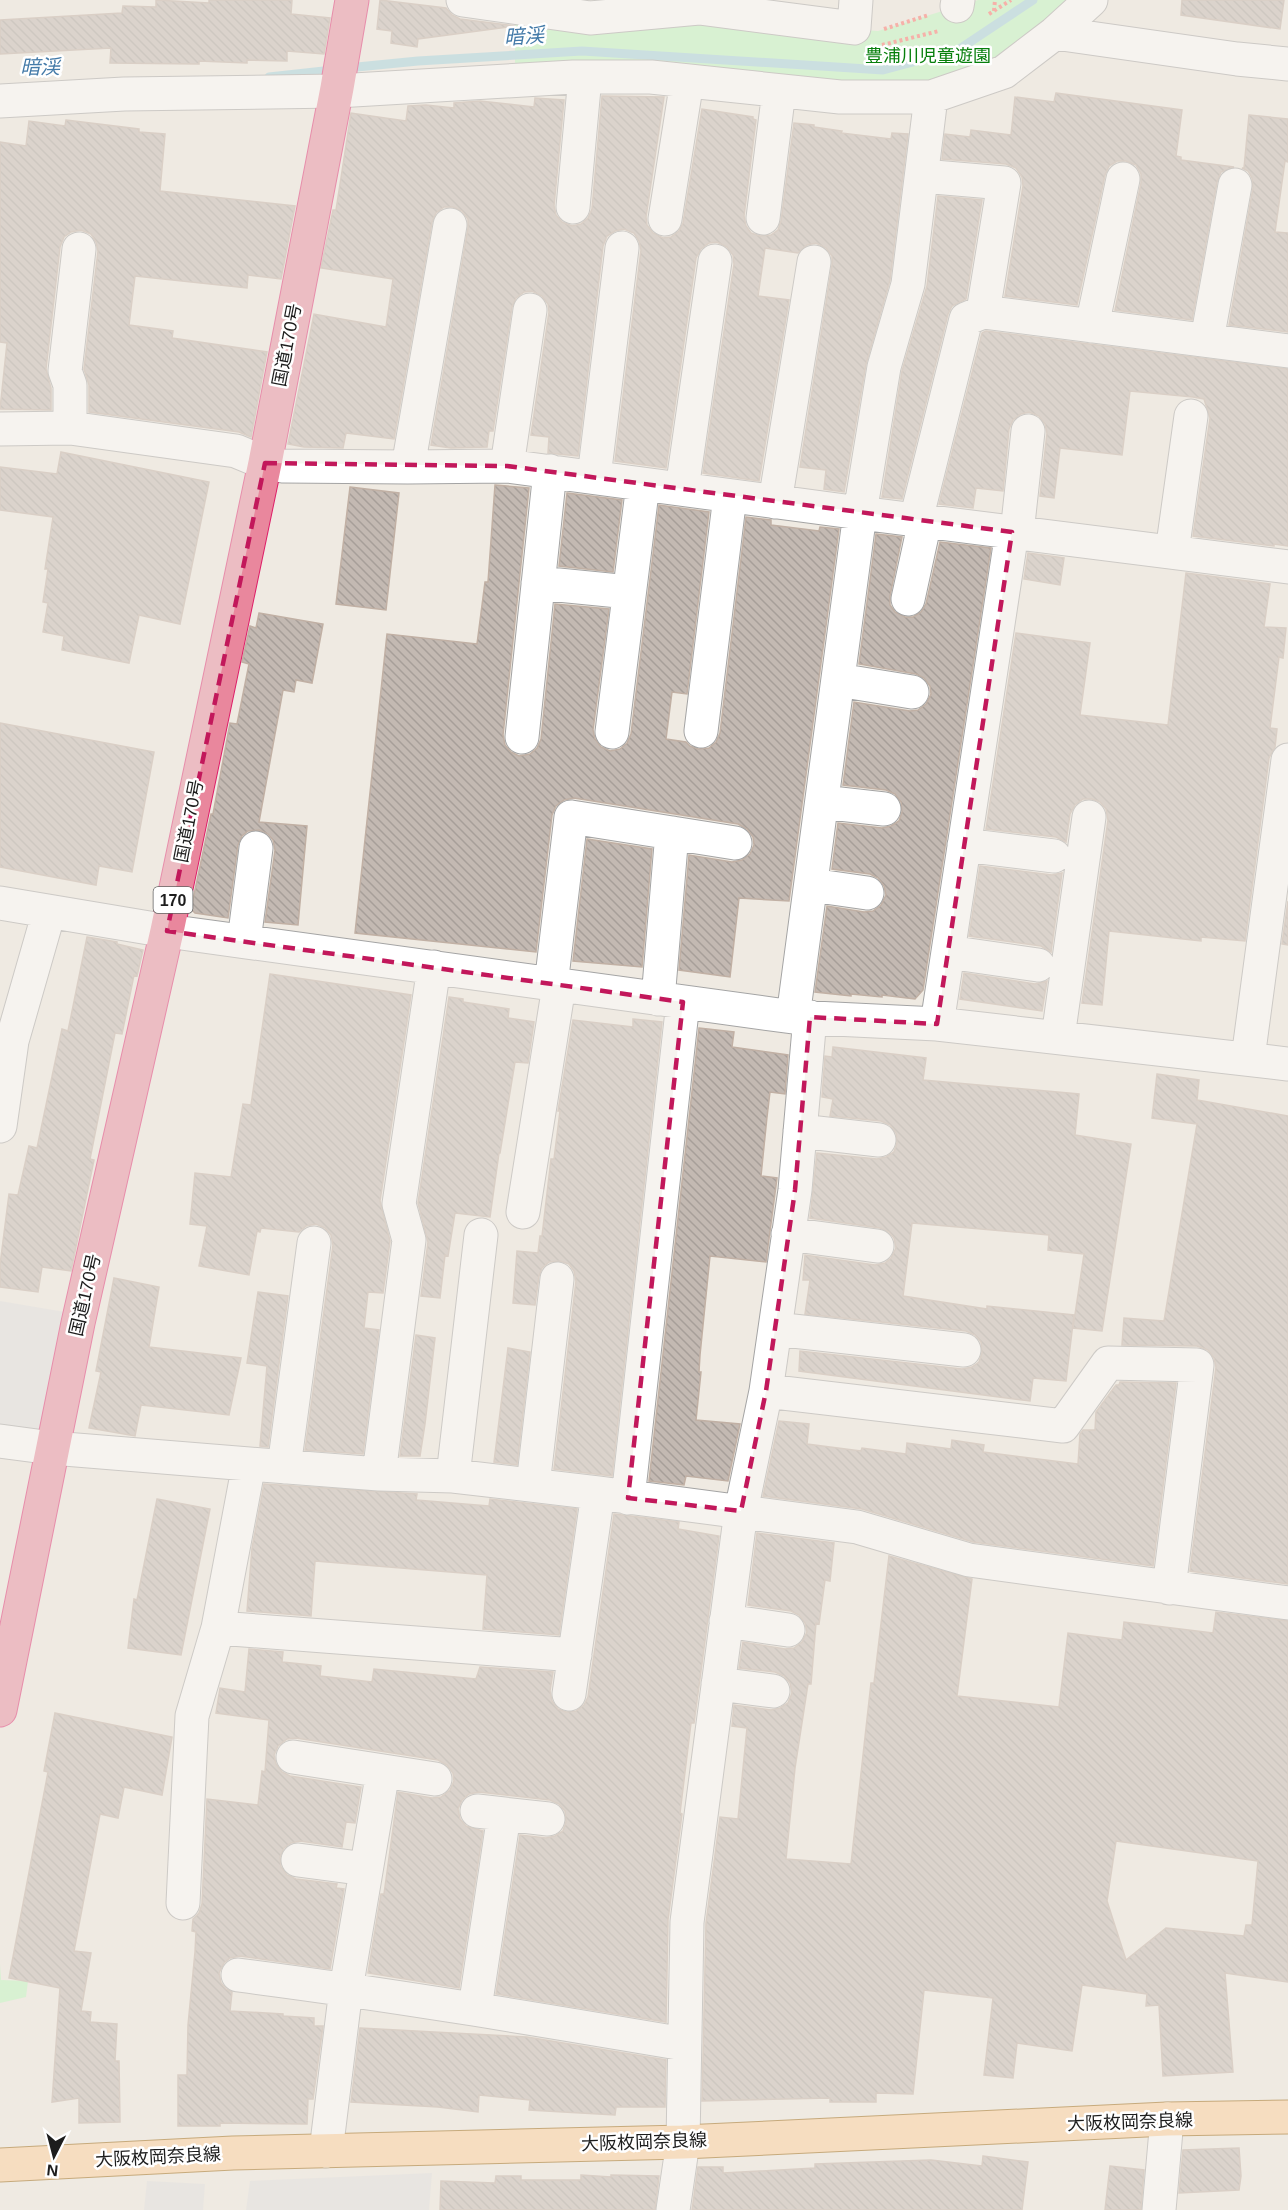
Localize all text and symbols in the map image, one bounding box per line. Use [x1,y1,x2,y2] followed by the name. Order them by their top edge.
[503,23,548,48] water label: 暗渓
[865,46,991,66] park label: 豊浦川児童遊園
[20,56,63,78] water label: 暗渓
[269,302,305,388] street label: 国道170号
[171,778,207,864] street label: 国道170号
[154,887,192,913] road number: 170
[66,1252,104,1338] street label: 国道170号
[1067,2110,1193,2134] street label: 大阪枚岡奈良線
[24,2126,84,2186] north arrow
[581,2130,707,2154] street label: 大阪枚岡奈良線
[95,2144,221,2170] street label: 大阪枚岡奈良線
[46,2161,59,2179] text: N

